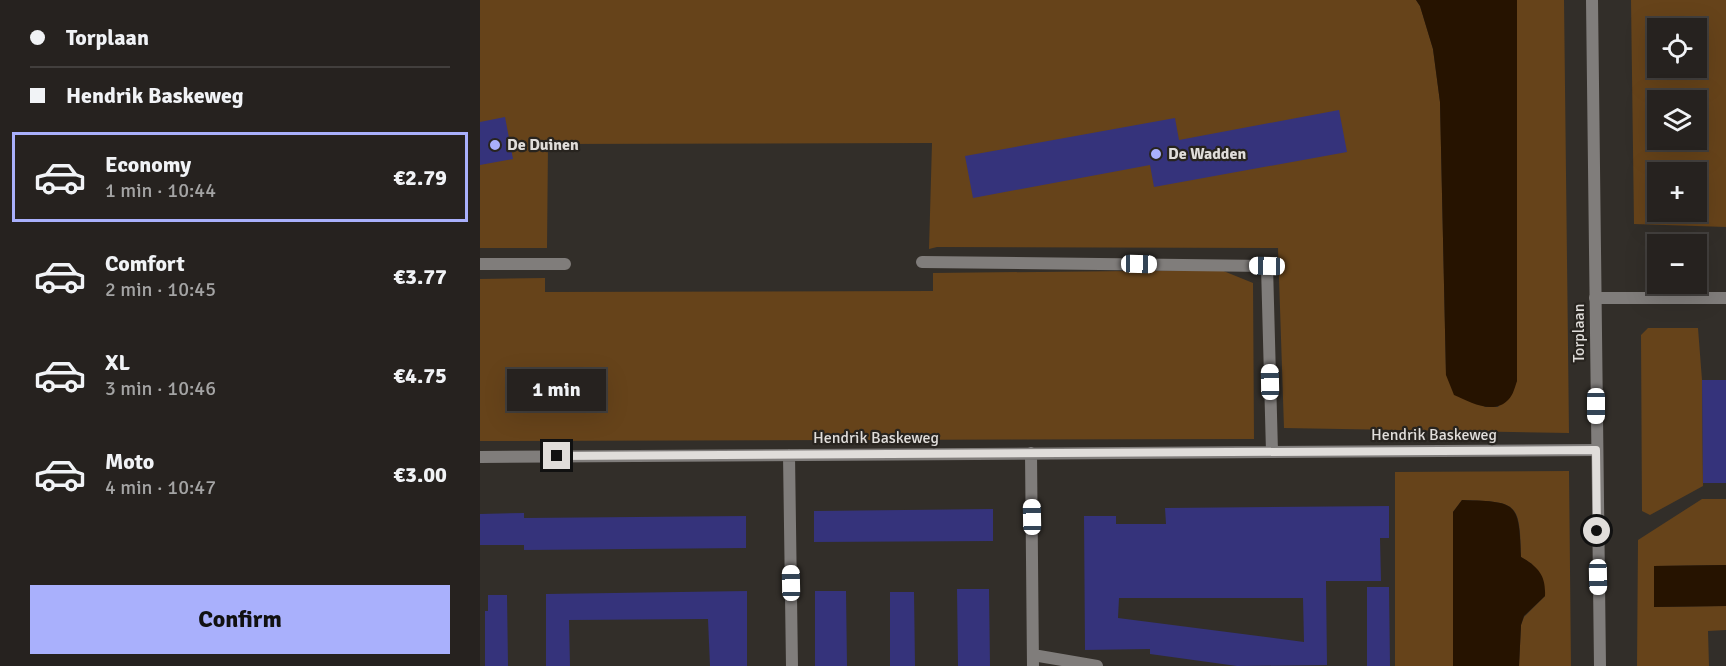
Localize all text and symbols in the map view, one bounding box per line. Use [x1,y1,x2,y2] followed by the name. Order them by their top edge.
[1647,18,1707,294] map controls
[1647,18,1707,78] button: locate
[66,24,149,51] text: Torplaan
[66,82,244,109] text: Hendrik Baskeweg
[1647,90,1707,150] button: layers
[507,135,579,155] place label: De Duinen
[488,138,502,152] marker: De Duinen
[1168,144,1246,164] place label: De Wadden
[1149,147,1163,161] marker: De Wadden
[33,150,87,204] icon: car
[105,151,191,178] text: Economy
[1647,162,1707,222] button: +
[393,164,447,191] text: €2.79
[105,178,216,203] text: 1 min · 10:44
[1647,234,1707,294] button: −
[33,249,87,303] icon: car
[105,250,185,277] text: Comfort
[1121,255,1157,273] car
[1249,257,1285,275] car
[393,263,447,290] text: €3.77
[105,277,216,302] text: 2 min · 10:45
[1569,304,1589,362] street label: Torplaan
[33,348,87,402] icon: car
[105,349,130,376] text: XL
[393,362,447,389] text: €4.75
[1261,364,1279,400] car
[508,369,607,411] callout: 1 min
[105,376,216,401] text: 3 min · 10:46
[532,377,581,402] text: 1 min
[1587,388,1605,424] car
[1371,425,1497,445] street label: Hendrik Baskeweg
[813,428,939,448] street label: Hendrik Baskeweg
[543,442,570,469] route end
[33,447,87,501] icon: car
[105,448,154,475] text: Moto
[393,461,447,488] text: €3.00
[105,475,216,500] text: 4 min · 10:47
[1023,499,1041,535] car
[1583,517,1610,544] route start
[1589,559,1607,595] car
[782,565,800,601] car
[30,585,450,654] button: Confirm

